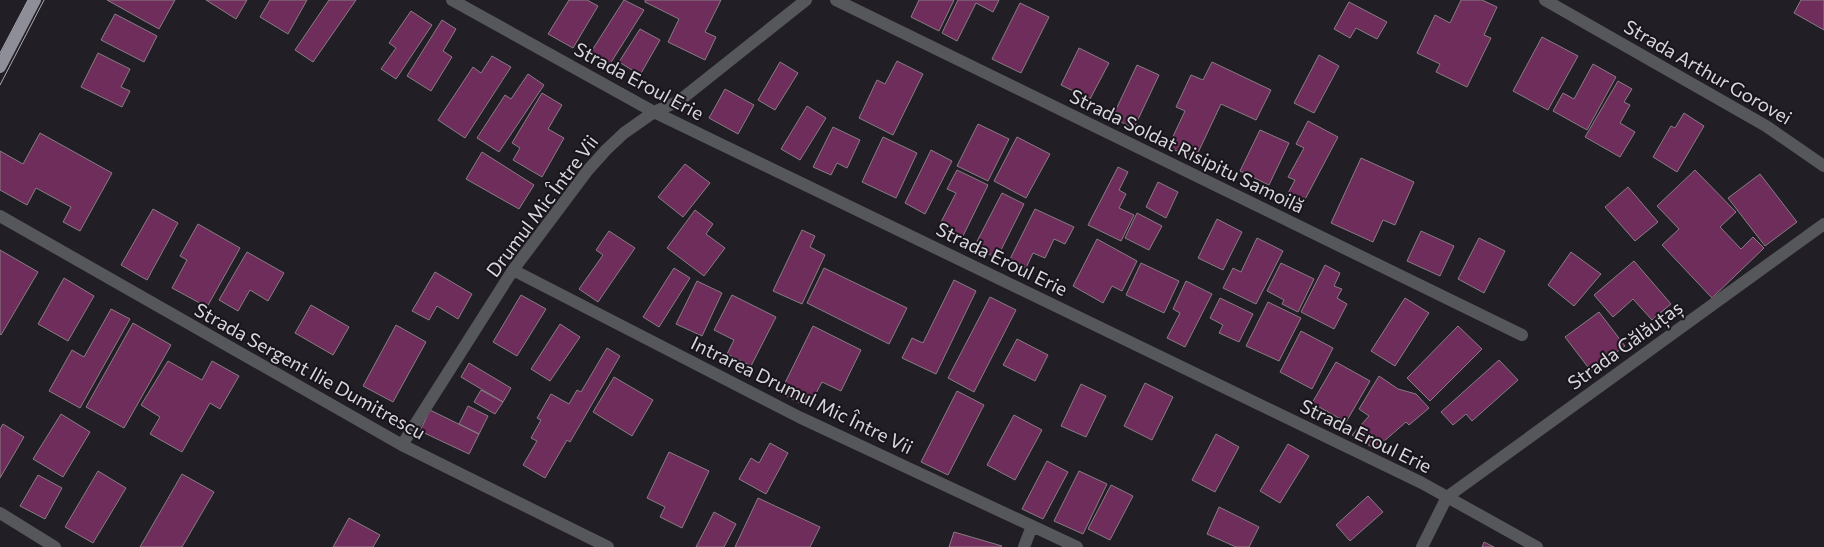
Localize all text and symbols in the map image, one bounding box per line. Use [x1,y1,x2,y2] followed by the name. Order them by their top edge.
[1620,14,1796,129] street label: Strada Arthur Gorovei
[571,37,708,124] street label: Strada Eroul Erie
[1066,84,1308,217] street label: Strada Soldat Risipitu Samoilă
[481,130,602,281] street label: Drumul Mic Între Vii
[933,217,1072,300] street label: Strada Eroul Erie
[1563,295,1688,396] street label: Strada Gălăuțaș
[191,297,430,444] street label: Strada Sergent Ilie Dumitrescu
[688,331,917,458] street label: Intrarea Drumul Mic Între Vii
[1297,394,1436,477] street label: Strada Eroul Erie

